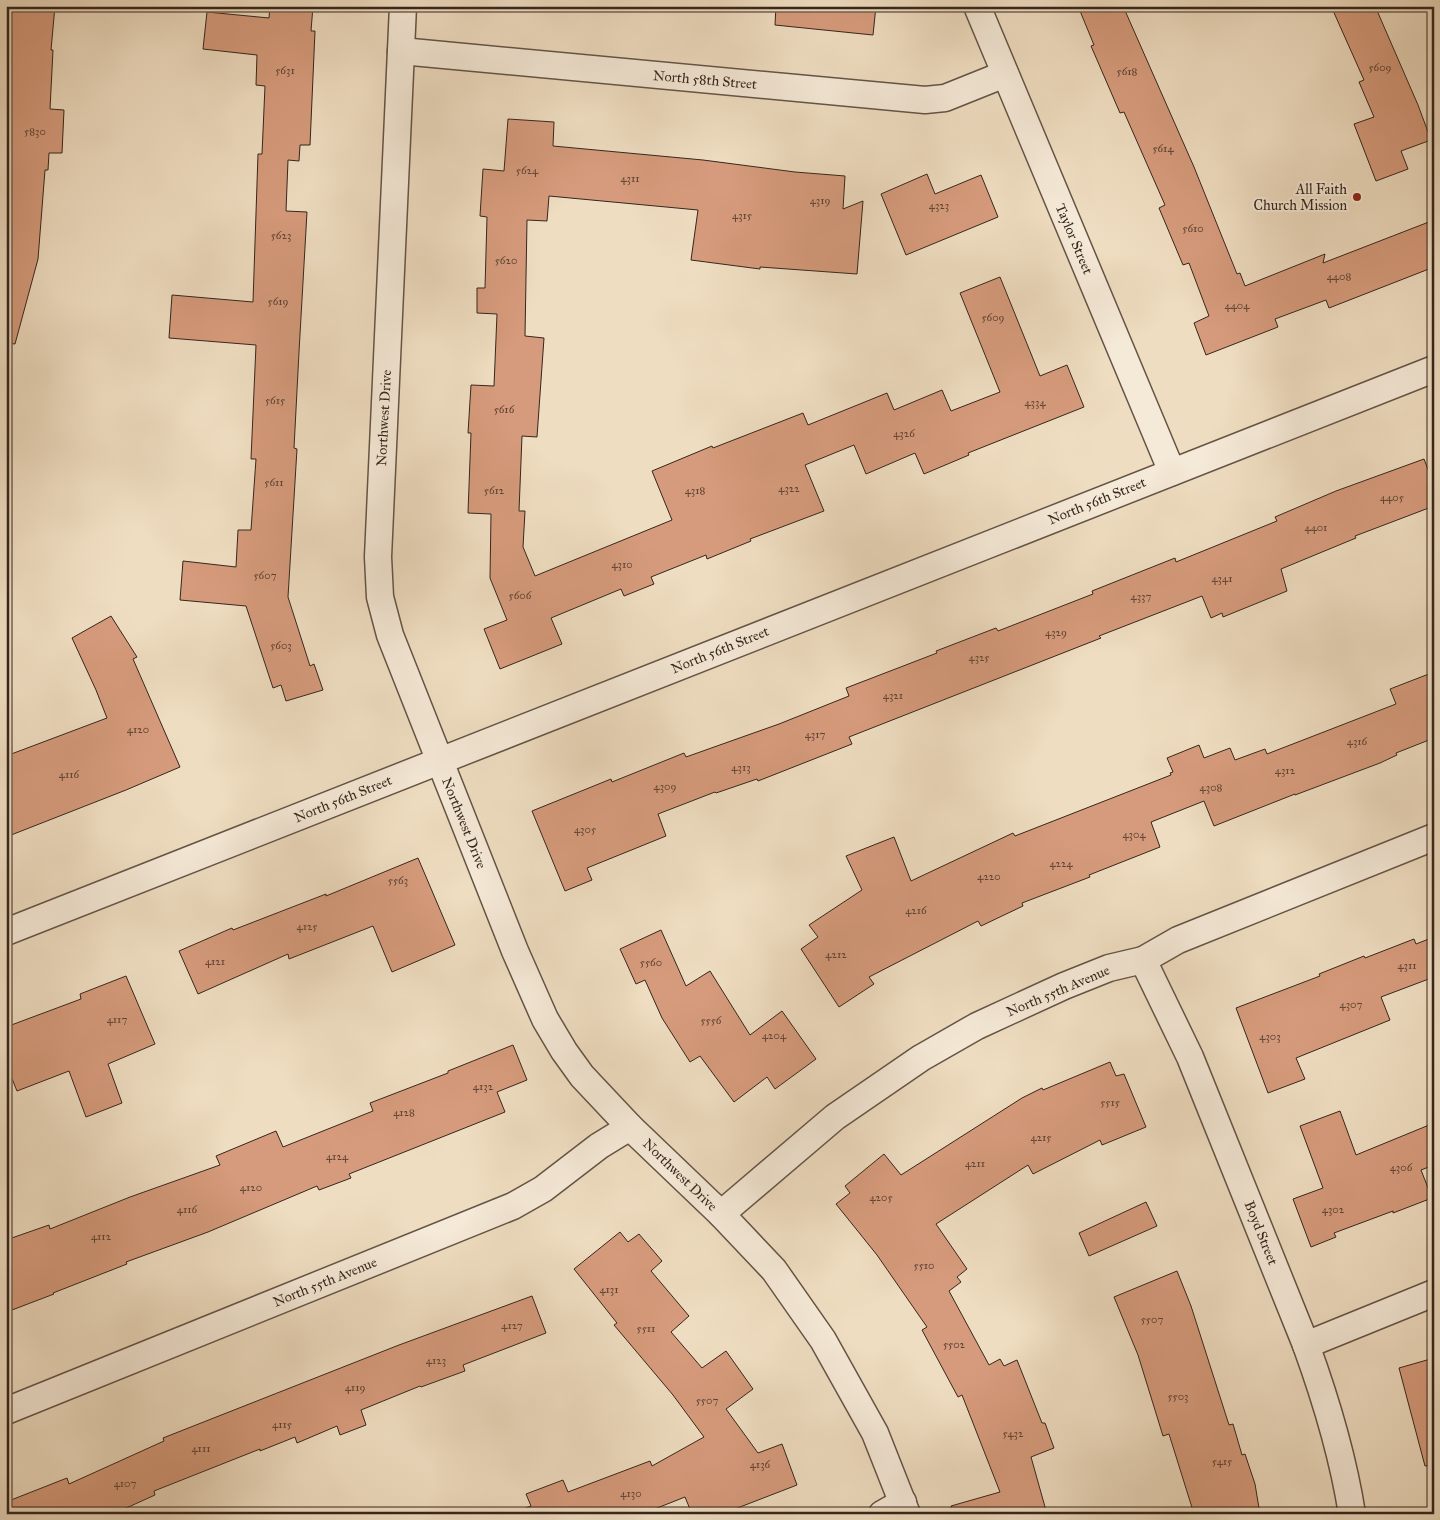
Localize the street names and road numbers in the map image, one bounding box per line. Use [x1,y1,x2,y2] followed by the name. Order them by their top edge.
[652,67,758,93] street label: North 58th Street
[1052,201,1096,277] street label: Taylor Street
[373,369,395,467] street label: Northwest Drive
[1046,474,1148,528] street label: North 56th Street
[669,623,771,677] street label: North 56th Street
[292,772,394,826] street label: North 56th Street
[438,775,490,871] street label: Northwest Drive
[1004,962,1112,1020] street label: North 55th Avenue
[639,1135,721,1215] street label: Northwest Drive
[1240,1198,1282,1268] street label: Boyd Street
[271,1253,380,1311] street label: North 55th Avenue

